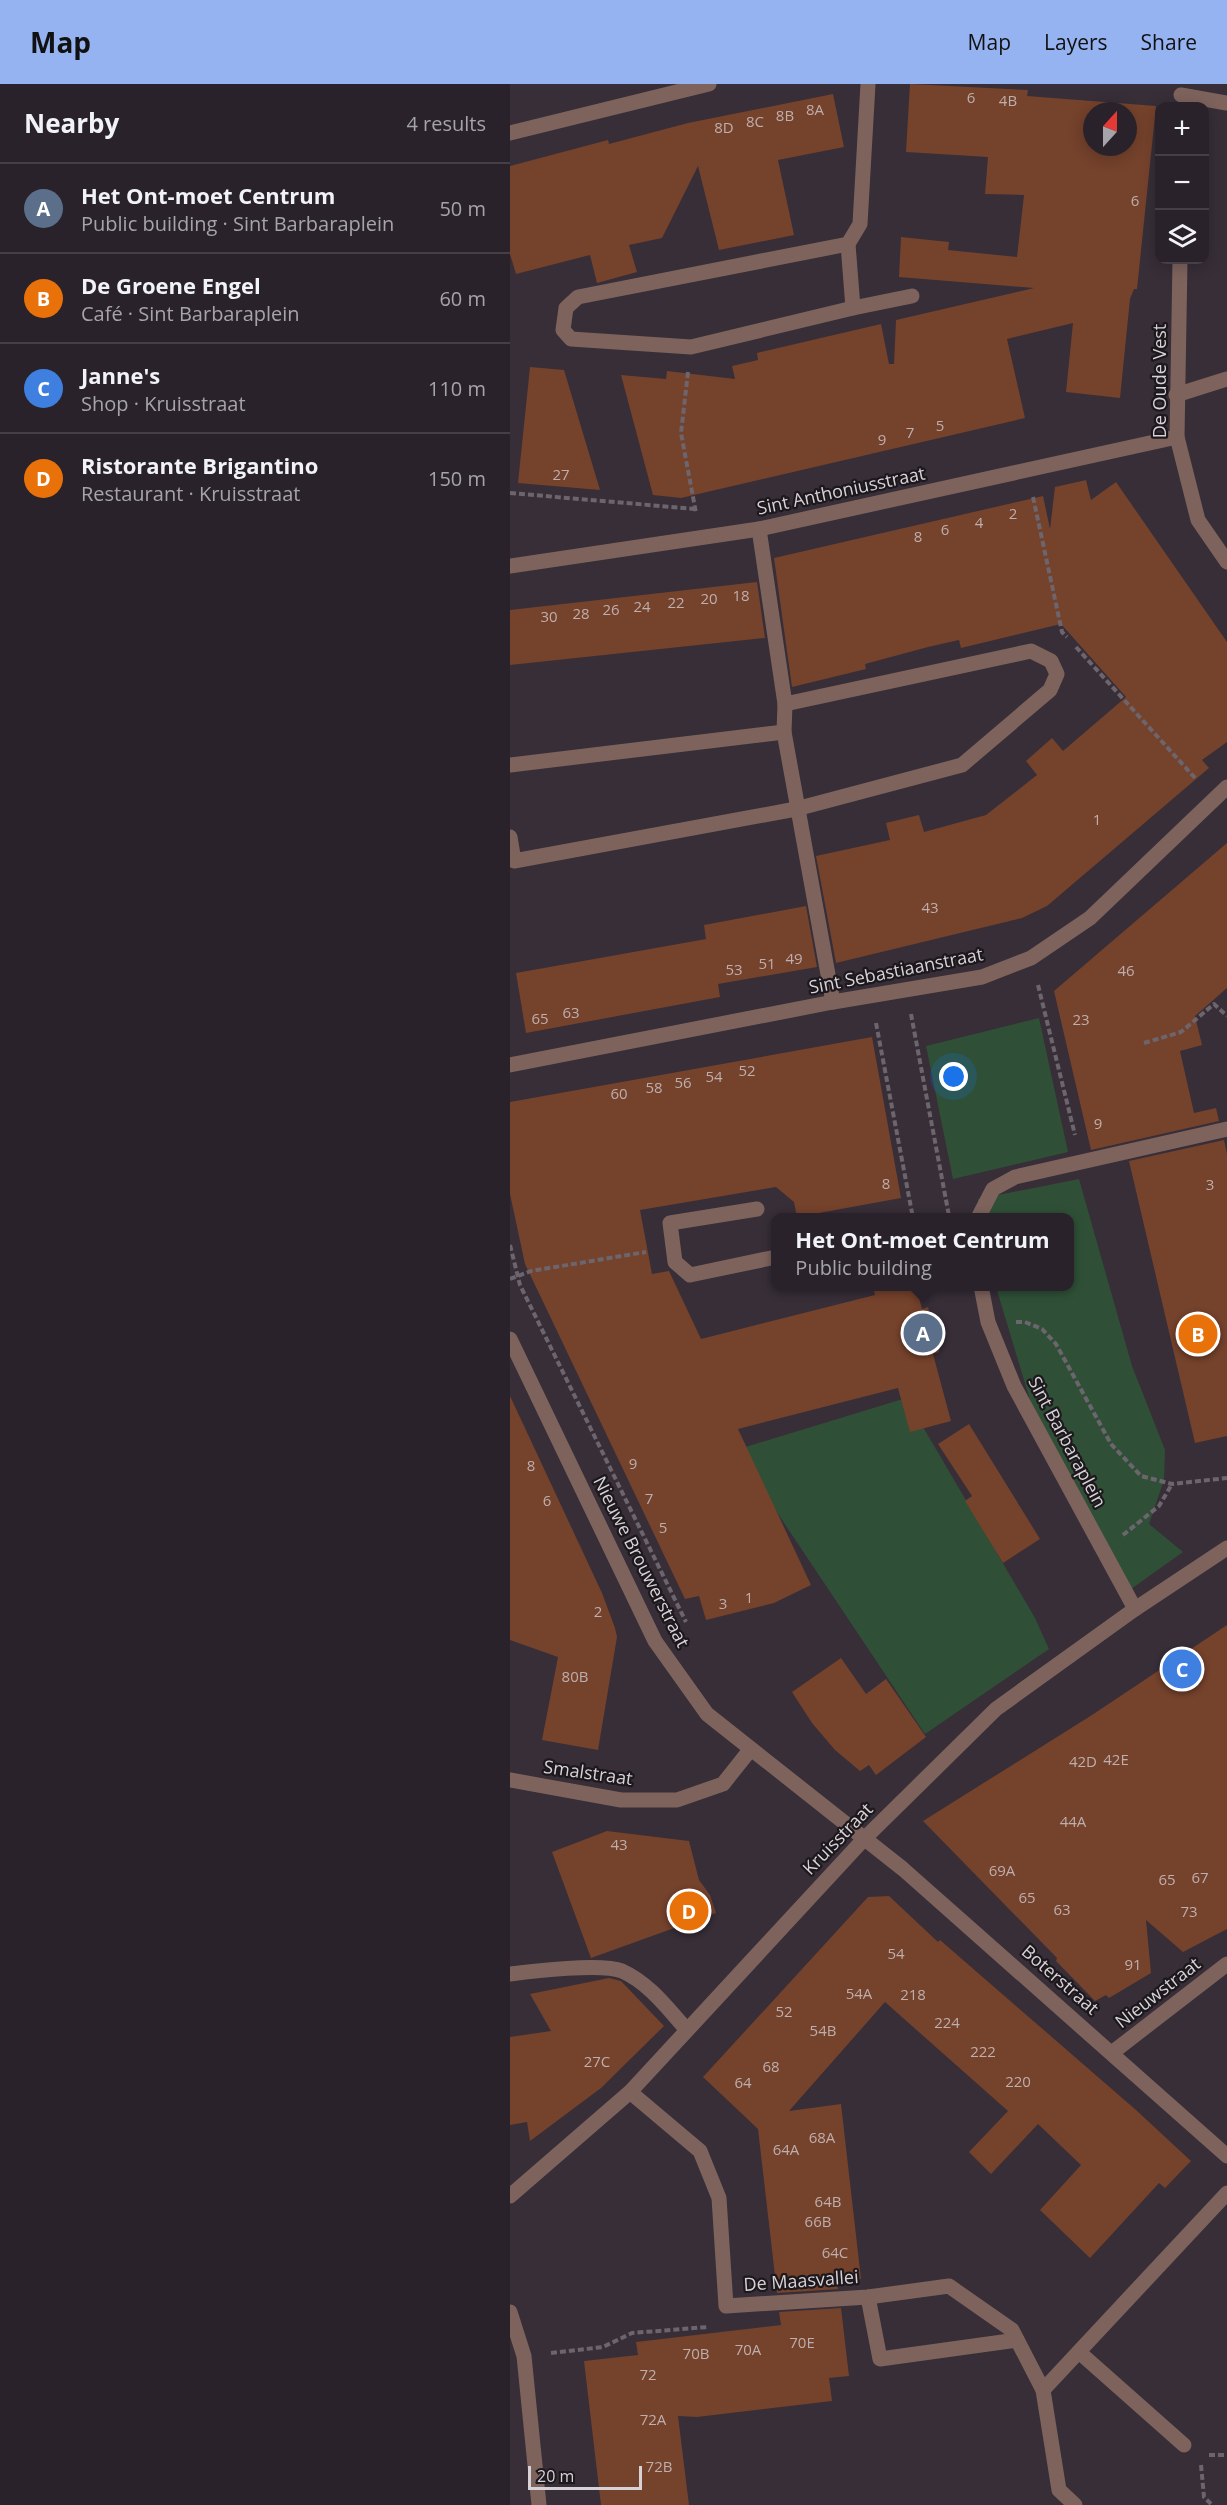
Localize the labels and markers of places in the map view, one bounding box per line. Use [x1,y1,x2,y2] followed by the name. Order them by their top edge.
[904,1310,942,1356] pin: A
[1178,1312,1218,1356] pin: B
[1162,1646,1202,1692] pin: C
[670,1888,708,1934] pin: D

